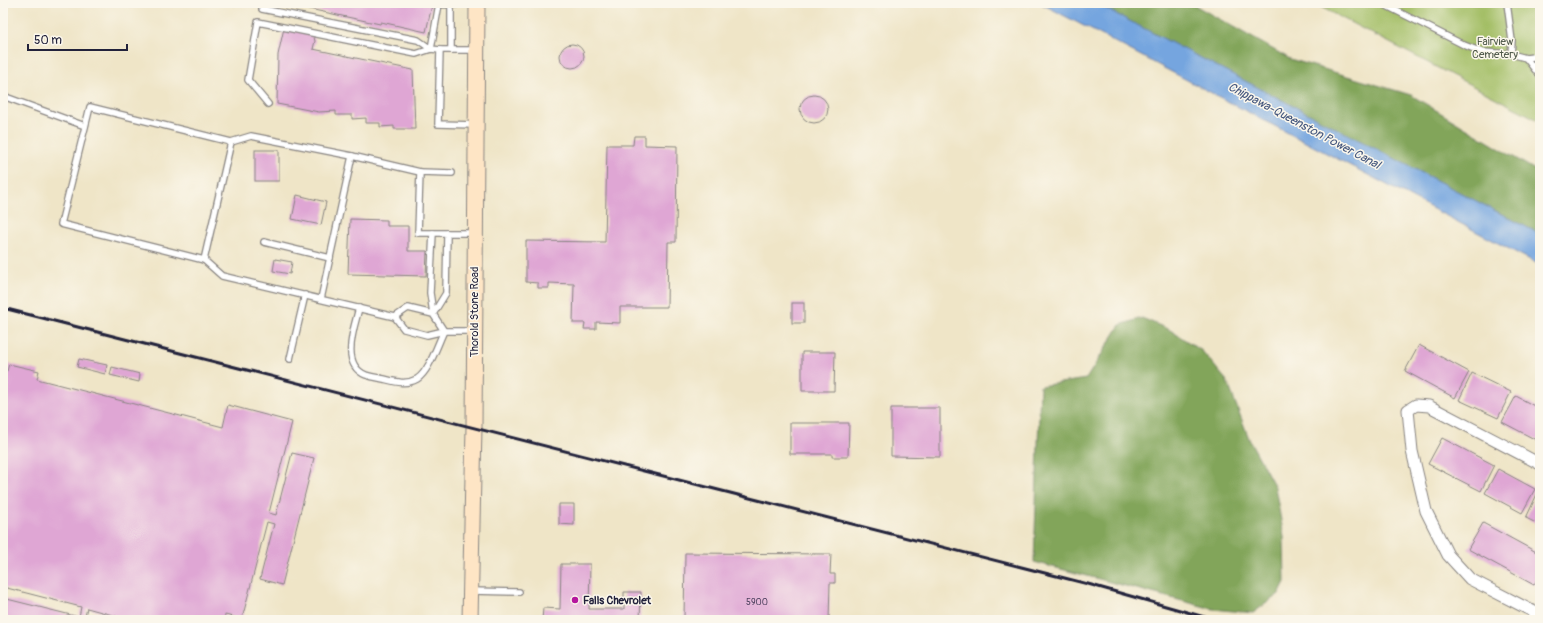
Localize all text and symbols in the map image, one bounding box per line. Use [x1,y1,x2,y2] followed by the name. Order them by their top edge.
[28,26,127,52] scale bar
[34,33,62,48] text: 50 m
[1472,35,1518,61] park label: Fairview Cemetery
[1225,79,1384,173] water label: Chippawa-Queenston Power Canal
[468,267,481,357] street label: Thorold Stone Road
[583,594,652,607] place label: Falls Chevrolet
[570,595,580,605] marker: Falls Chevrolet
[746,597,768,608] house number: 5900

